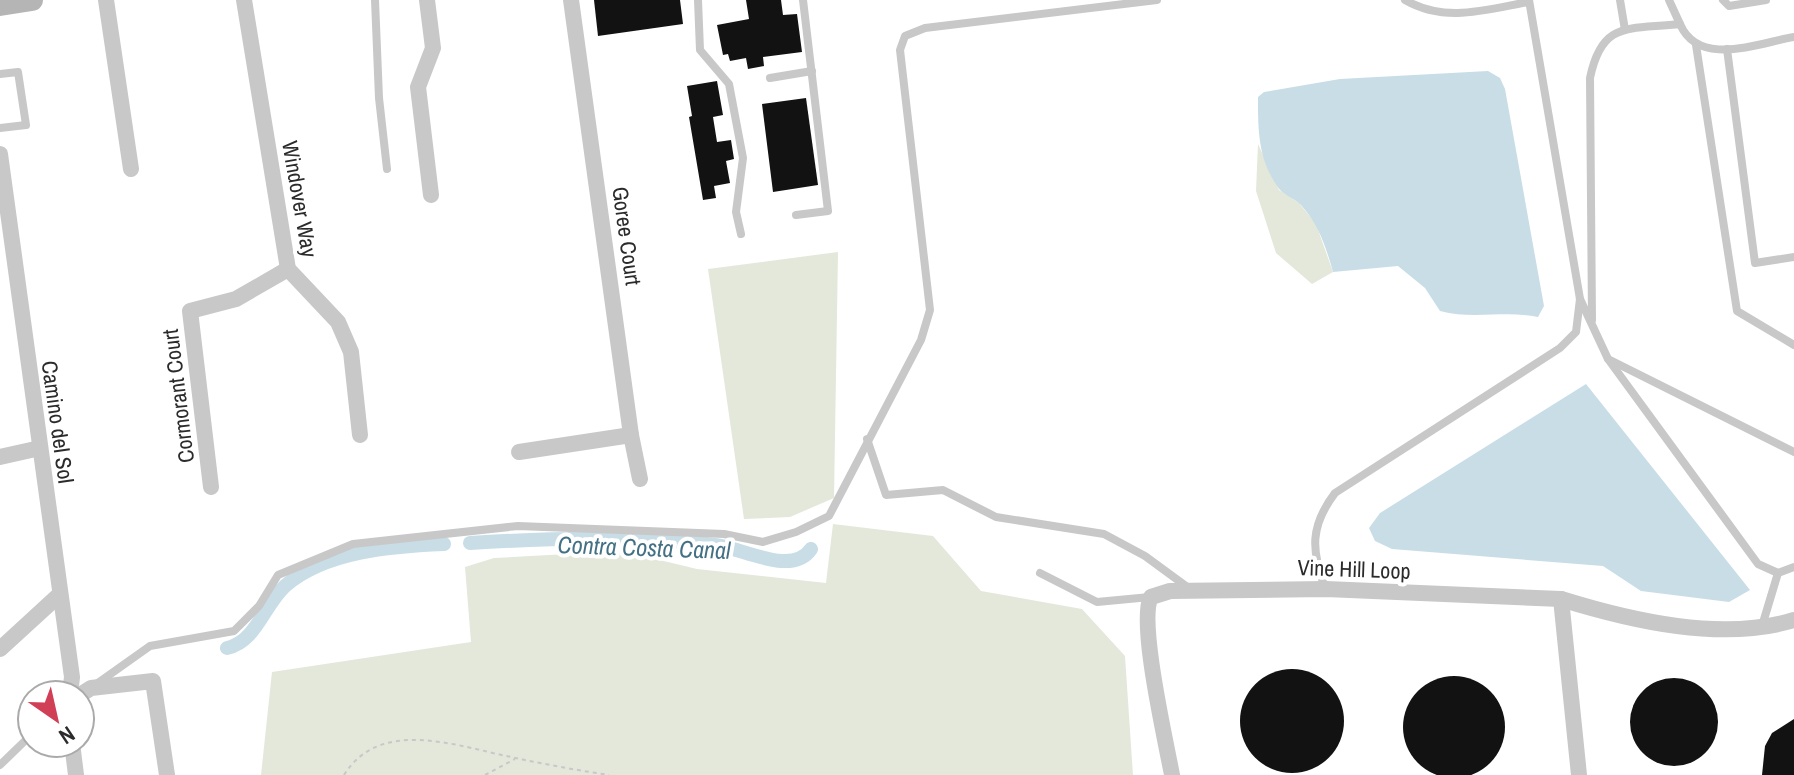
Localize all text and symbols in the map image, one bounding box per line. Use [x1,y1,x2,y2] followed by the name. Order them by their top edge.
[275,138,325,260] street label: Windover Way
[605,185,649,287] street label: Goree Court
[155,328,201,464] street label: Cormorant Court
[35,359,81,485] street label: Camino del Sol
[557,528,732,566] water label: Contra Costa Canal
[1297,552,1411,586] street label: Vine Hill Loop
[16,679,96,759] north arrow
[53,720,81,752] text: N

